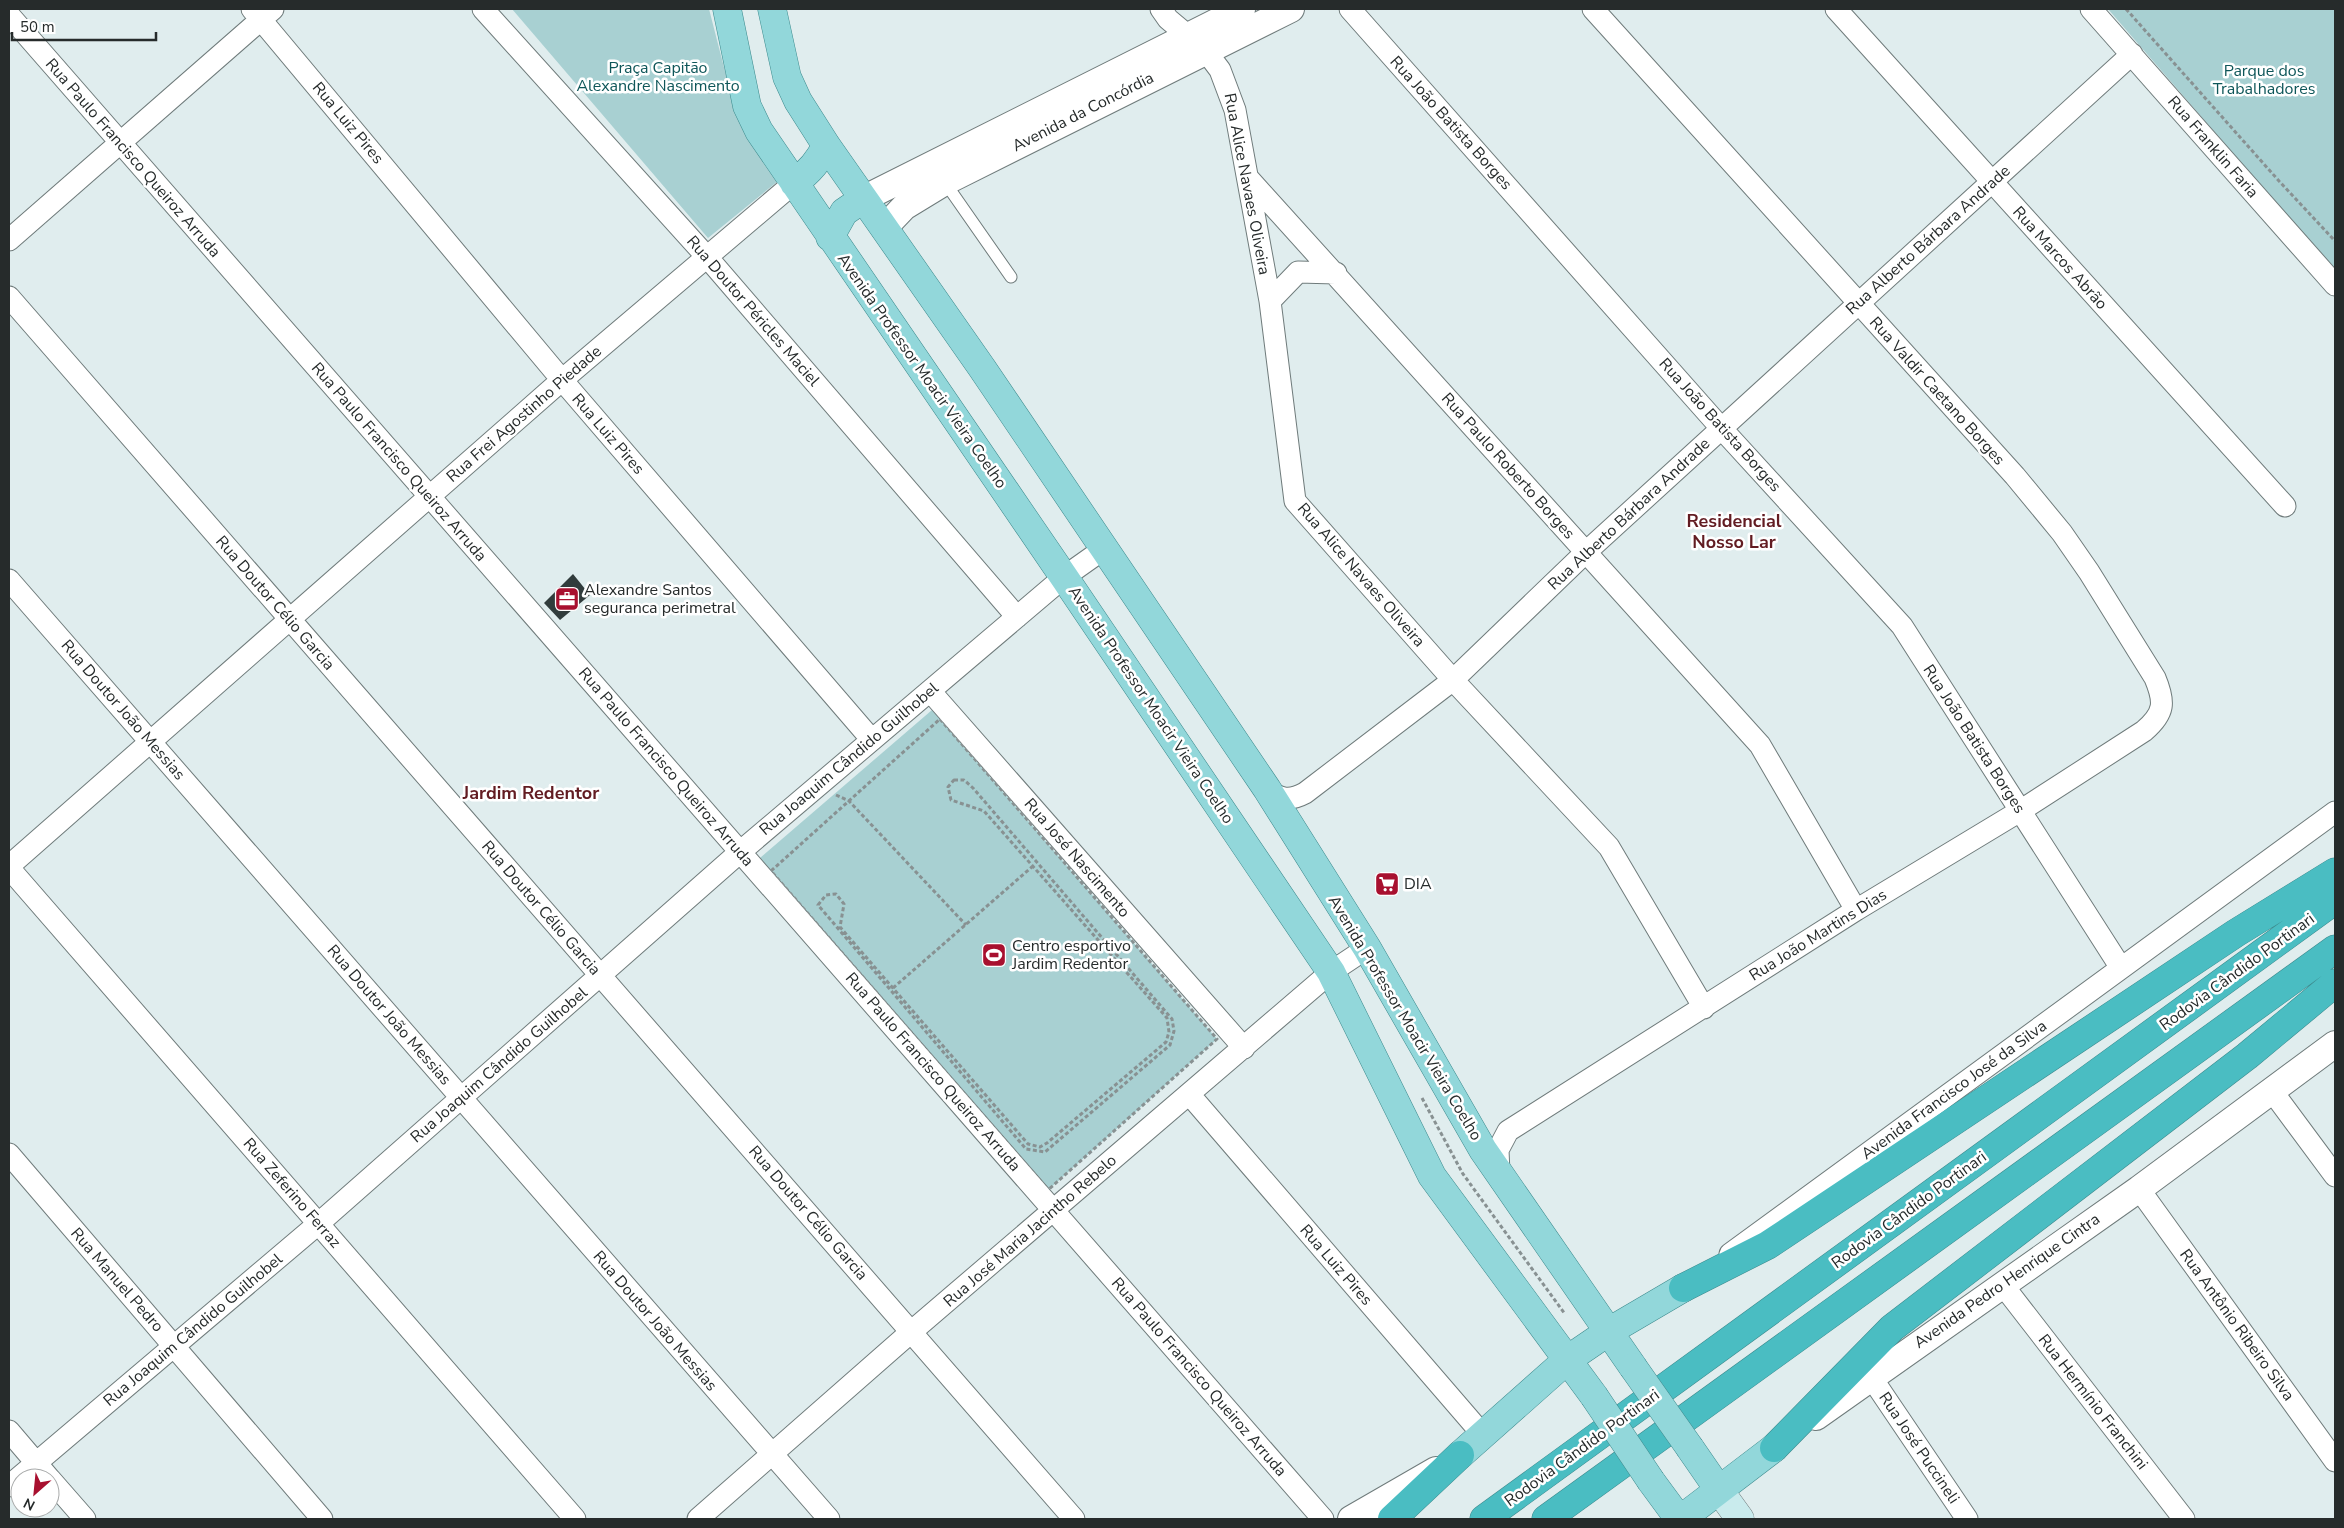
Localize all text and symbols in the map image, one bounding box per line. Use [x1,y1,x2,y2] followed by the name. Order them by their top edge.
[12,10,156,42] scale bar
[20,17,55,37] text: 50 m
[1385,51,1517,195] street label: Rua João Batista Borges
[40,54,226,262] street label: Rua Paulo Francisco Queiroz Arruda
[576,57,740,97] park label: Praça Capitão Alexandre Nascimento
[2213,60,2315,100] park label: Parque dos Trabalhadores
[1009,67,1157,157] street label: Avenida da Concórdia
[307,77,389,169] street label: Rua Luiz Pires
[1219,91,1275,277] street label: Rua Alice Navaes Oliveira
[2163,91,2263,203] street label: Rua Franklin Faria
[1841,160,2015,320] street label: Rua Alberto Bárbara Andrade
[2008,202,2112,314] street label: Rua Marcos Abrão
[681,231,825,391] street label: Rua Doutor Péricles Maciel
[832,249,1012,493] street label: Avenida Professor Moacir Vieira Coelho
[1864,312,2010,470] street label: Rua Valdir Caetano Borges
[442,340,606,488] street label: Rua Frei Agostinho Piedade
[1654,353,1786,497] street label: Rua João Batista Borges
[306,358,492,566] street label: Rua Paulo Francisco Queiroz Arruda
[1436,388,1580,544] street label: Rua Paulo Roberto Borges
[567,389,649,479] street label: Rua Luiz Pires
[1543,433,1715,595] street label: Rua Alberto Bárbara Andrade
[1292,498,1430,652] street label: Rua Alice Navaes Oliveira
[1686,509,1782,554] district label: Residencial Nosso Lar
[210,531,340,675] street label: Rua Doutor Célio Garcia
[584,579,736,619] place label: Alexandre Santos seguranca perimetral
[1063,582,1239,828] street label: Avenida Professor Moacir Vieira Coelho
[554,586,580,612] office icon: Alexandre Santos seguranca perimetral
[56,635,190,785] street label: Rua Doutor João Messias
[1918,660,2030,818] street label: Rua João Batista Borges
[573,663,759,871] street label: Rua Paulo Francisco Queiroz Arruda
[755,677,943,841] street label: Rua Joaquim Cândido Guilhobel
[462,781,599,805] district label: Jardim Redentor
[1019,794,1135,922] street label: Rua José Nascimento
[476,836,606,980] street label: Rua Doutor Célio Garcia
[1374,871,1400,897] supermarket icon: DIA
[1404,873,1432,895] place label: DIA
[1745,884,1891,986] street label: Rua João Martins Dias
[1323,891,1487,1145] street label: Avenida Professor Moacir Vieira Coelho
[2155,908,2319,1036] street label: Rodovia Cândido Portinari
[1011,935,1131,975] place label: Centro esportivo Jardim Redentor
[322,940,456,1090] street label: Rua Doutor João Messias
[981,942,1007,968] sports icon: Centro esportivo Jardim Redentor
[840,968,1026,1176] street label: Rua Paulo Francisco Queiroz Arruda
[406,982,592,1148] street label: Rua Joaquim Cândido Guilhobel
[1857,1015,2051,1165] street label: Avenida Francisco José da Silva
[238,1133,346,1253] street label: Rua Zeferino Ferraz
[743,1141,873,1285] street label: Rua Doutor Célio Garcia
[1827,1146,1991,1274] street label: Rodovia Cândido Portinari
[939,1150,1121,1312] street label: Rua José Maria Jacintho Rebelo
[1910,1208,2104,1354] street label: Avenida Pedro Henrique Cintra
[1295,1220,1377,1310] street label: Rua Luiz Pires
[65,1223,169,1337] street label: Rua Manuel Pedro
[2174,1245,2300,1405] street label: Rua Antônio Ribeiro Silva
[588,1246,722,1396] street label: Rua Doutor João Messias
[99,1248,287,1412] street label: Rua Joaquim Cândido Guilhobel
[1106,1273,1292,1481] street label: Rua Paulo Francisco Queiroz Arruda
[2033,1330,2153,1474] street label: Rua Hermínio Franchini
[1500,1384,1664,1512] street label: Rodovia Cândido Portinari
[1874,1388,1964,1508] street label: Rua José Puccineli
[10,1468,60,1518] north arrow
[20,1493,38,1515] text: N

